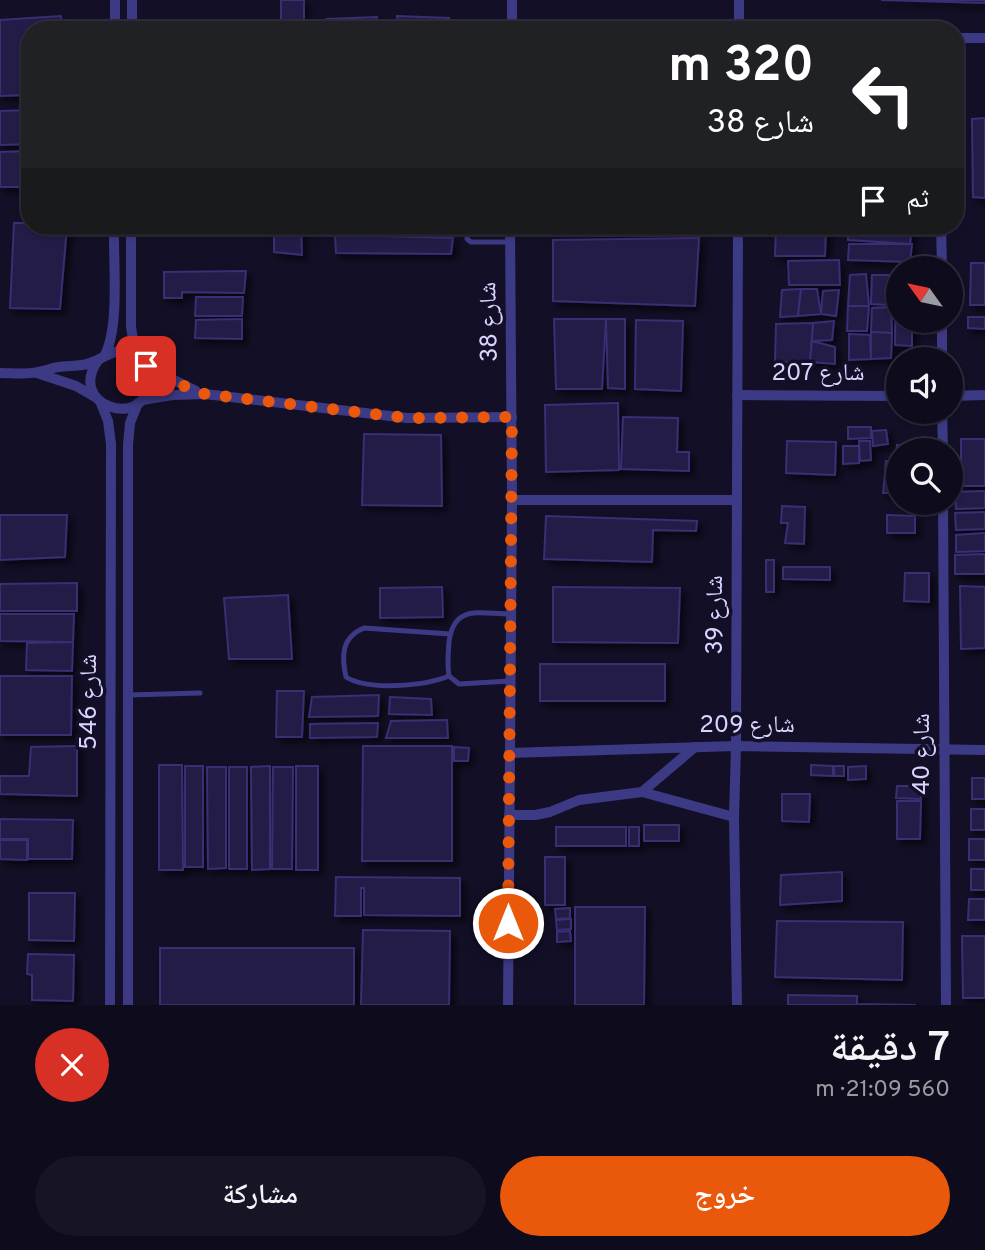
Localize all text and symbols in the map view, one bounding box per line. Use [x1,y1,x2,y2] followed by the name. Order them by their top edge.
[668,37,814,99] text: 320 m
[838,49,929,140] icon: left
[707,104,814,144] text: شارع 38
[854,182,892,220] icon: arrive
[906,184,929,217] text: ثم
[886,256,962,332] north arrow
[886,256,963,515] map controls
[474,282,506,362] street label: شارع 38
[116,336,176,396] pin
[127,347,165,385] icon: arrive
[886,347,963,424] button: sound
[771,359,865,389] street label: شارع 207
[886,438,963,515] button: search
[701,575,731,655] street label: شارع 39
[75,654,105,750] street label: شارع 546
[699,711,795,741] street label: شارع 209
[908,713,938,795] street label: شارع 40
[471,886,545,960] position arrow
[830,1023,950,1076] text: 7 دقيقة
[35,1028,109,1102] button: close
[815,1076,950,1105] text: 560 m · 21:09
[35,1156,486,1236] button: مشاركة
[500,1156,950,1236] button: خروج

